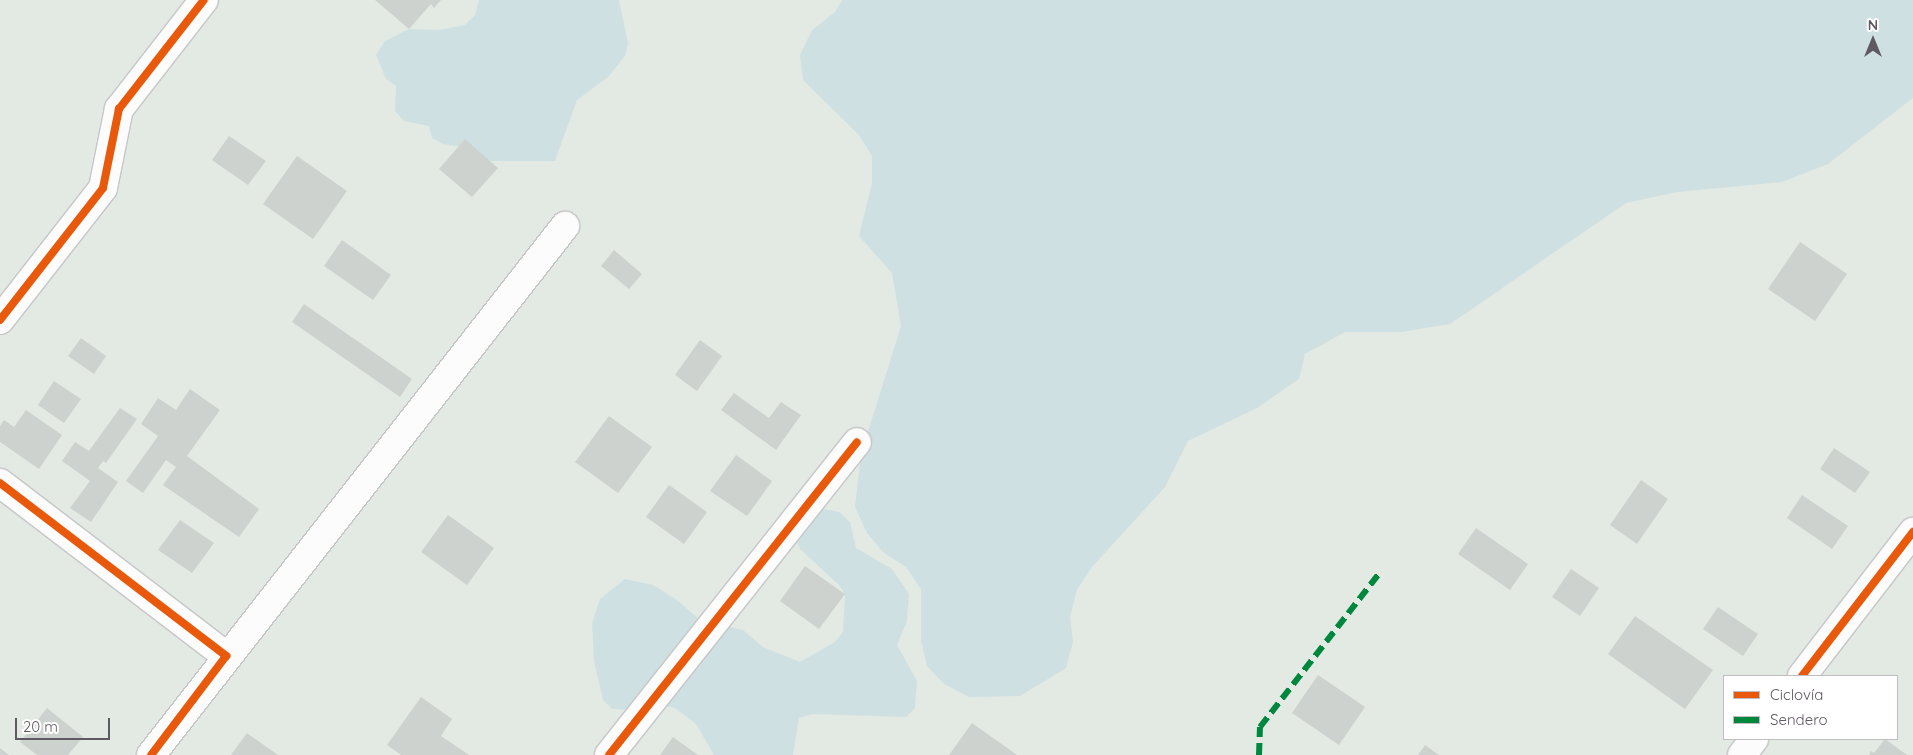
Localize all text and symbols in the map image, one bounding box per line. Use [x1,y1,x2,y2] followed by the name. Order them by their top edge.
[1848,15,1898,65] north arrow
[1868,16,1878,34] text: N
[1723,675,1898,740] legend
[1770,685,1823,704] text: Ciclovía
[18,708,112,740] scale bar
[1770,710,1828,729] text: Sendero
[23,717,58,736] text: 20 m

